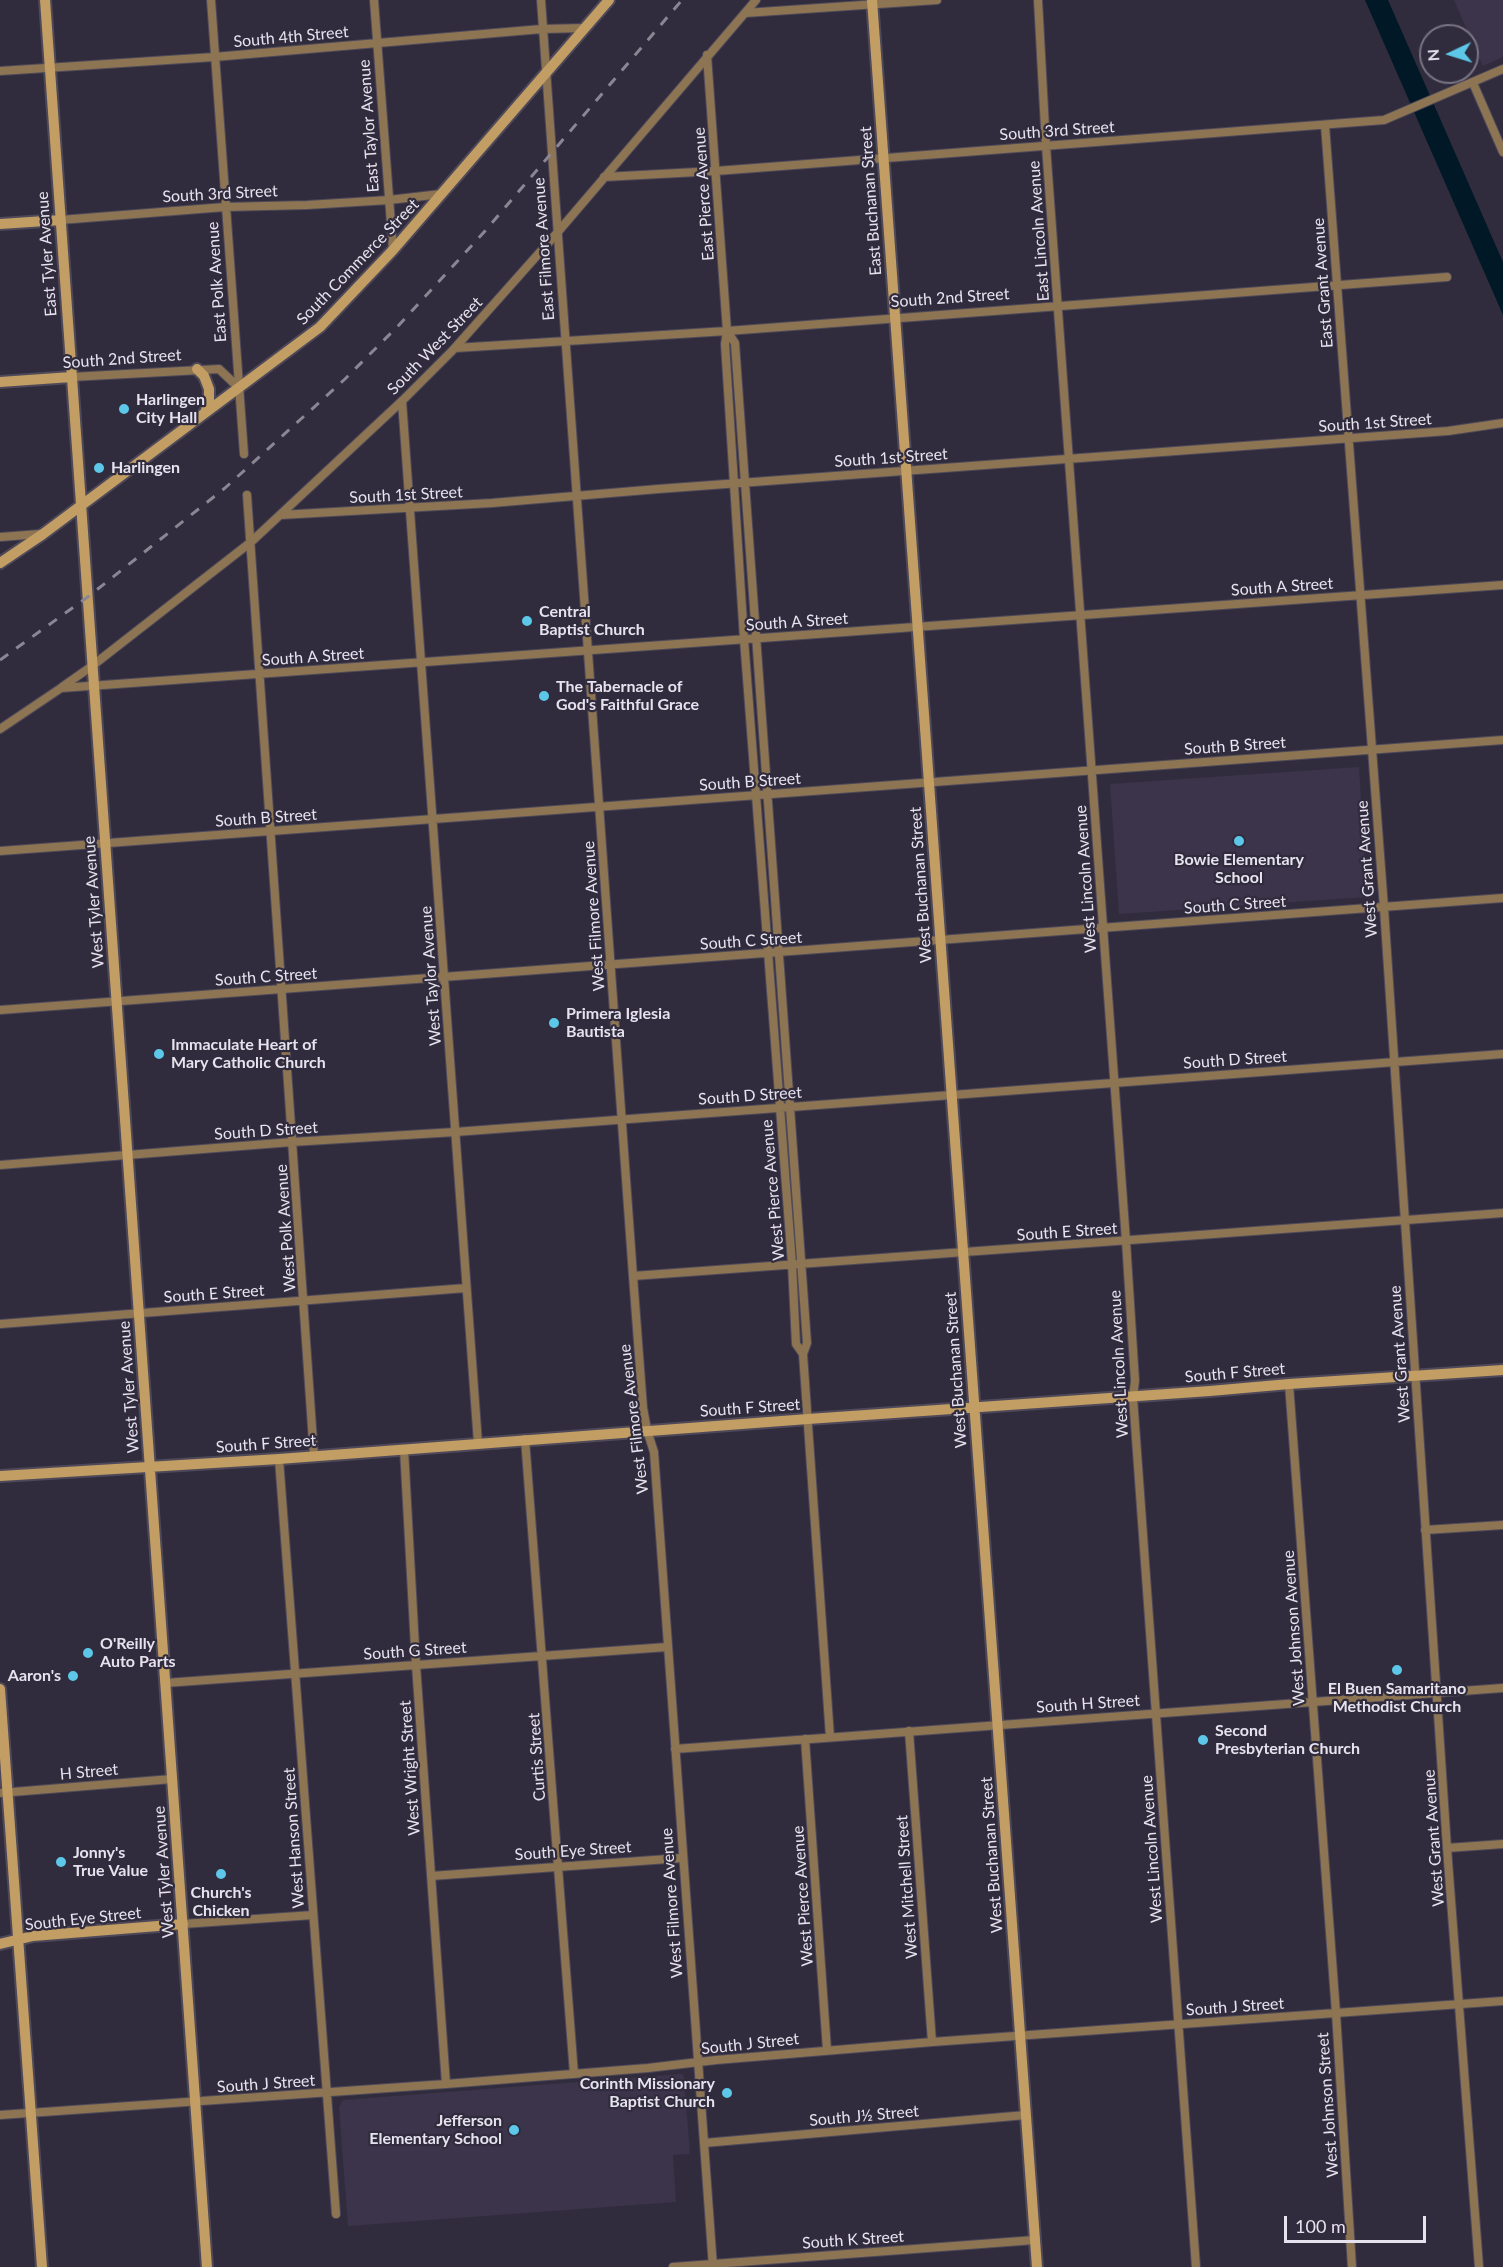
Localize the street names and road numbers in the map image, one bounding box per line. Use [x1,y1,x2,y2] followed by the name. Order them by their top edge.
[233,22,349,52] street label: South 4th Street
[355,59,383,193] street label: East Taylor Avenue
[999,117,1115,145] street label: South 3rd Street
[690,126,718,262] street label: East Pierce Avenue
[856,126,886,276] street label: East Buchanan Street
[1024,160,1054,302] street label: East Lincoln Avenue
[529,177,559,321] street label: East Filmore Avenue
[162,181,278,207] street label: South 3rd Street
[33,191,61,317] street label: East Tyler Avenue
[293,195,423,329] street label: South Commerce Street
[1309,217,1337,349] street label: East Grant Avenue
[203,221,231,343] street label: East Polk Avenue
[890,284,1010,312] street label: South 2nd Street
[384,293,486,399] street label: South West Street
[62,345,182,373] street label: South 2nd Street
[1318,409,1432,437] street label: South 1st Street
[834,444,948,472] street label: South 1st Street
[349,482,463,508] street label: South 1st Street
[1230,574,1334,600] street label: South A Street
[745,609,849,635] street label: South A Street
[261,644,365,670] street label: South A Street
[1183,733,1287,759] street label: South B Street
[698,769,802,795] street label: South B Street
[1353,800,1381,938] street label: West Grant Avenue
[1071,804,1101,954] street label: West Lincoln Avenue
[214,805,318,831] street label: South B Street
[906,806,936,964] street label: West Buchanan Street
[80,835,108,969] street label: West Tyler Avenue
[579,840,609,992] street label: West Filmore Avenue
[1183,892,1287,918] street label: South C Street
[417,905,445,1047] street label: West Taylor Avenue
[699,928,803,954] street label: South C Street
[214,964,318,990] street label: South C Street
[1183,1047,1287,1073] street label: South D Street
[698,1083,802,1109] street label: South D Street
[214,1118,318,1144] street label: South D Street
[757,1119,789,1261] street label: West Pierce Avenue
[272,1163,300,1293] street label: West Polk Avenue
[1016,1219,1118,1245] street label: South E Street
[163,1281,265,1307] street label: South E Street
[1386,1285,1414,1423] street label: West Grant Avenue
[1106,1290,1132,1438] street label: West Lincoln Avenue
[941,1291,971,1449] street label: West Buchanan Street
[115,1320,143,1454] street label: West Tyler Avenue
[615,1343,653,1495] street label: West Filmore Avenue
[1184,1359,1286,1387] street label: South F Street
[699,1395,801,1421] street label: South F Street
[215,1431,317,1457] street label: South F Street
[1279,1549,1309,1707] street label: West Johnson Avenue
[363,1638,467,1664] street label: South G Street
[1036,1691,1140,1717] street label: South H Street
[396,1700,424,1836] street label: West Wright Street
[524,1712,550,1802] street label: Curtis Street
[59,1760,119,1784] street label: H Street
[280,1767,308,1909] street label: West Hanson Street
[1420,1769,1448,1907] street label: West Grant Avenue
[1137,1774,1167,1924] street label: West Lincoln Avenue
[977,1776,1007,1934] street label: West Buchanan Street
[150,1805,178,1939] street label: West Tyler Avenue
[892,1815,922,1959] street label: West Mitchell Street
[788,1825,818,1967] street label: West Pierce Avenue
[657,1827,687,1979] street label: West Filmore Avenue
[514,1837,632,1865] street label: South Eye Street
[24,1903,142,1935] street label: South Eye Street
[1185,1994,1285,2020] street label: South J Street
[700,2029,800,2059] street label: South J Street
[1313,2032,1343,2178] street label: West Johnson Street
[216,2071,316,2097] street label: South J Street
[808,2102,920,2130] street label: South J½ Street
[801,2227,905,2253] street label: South K Street

